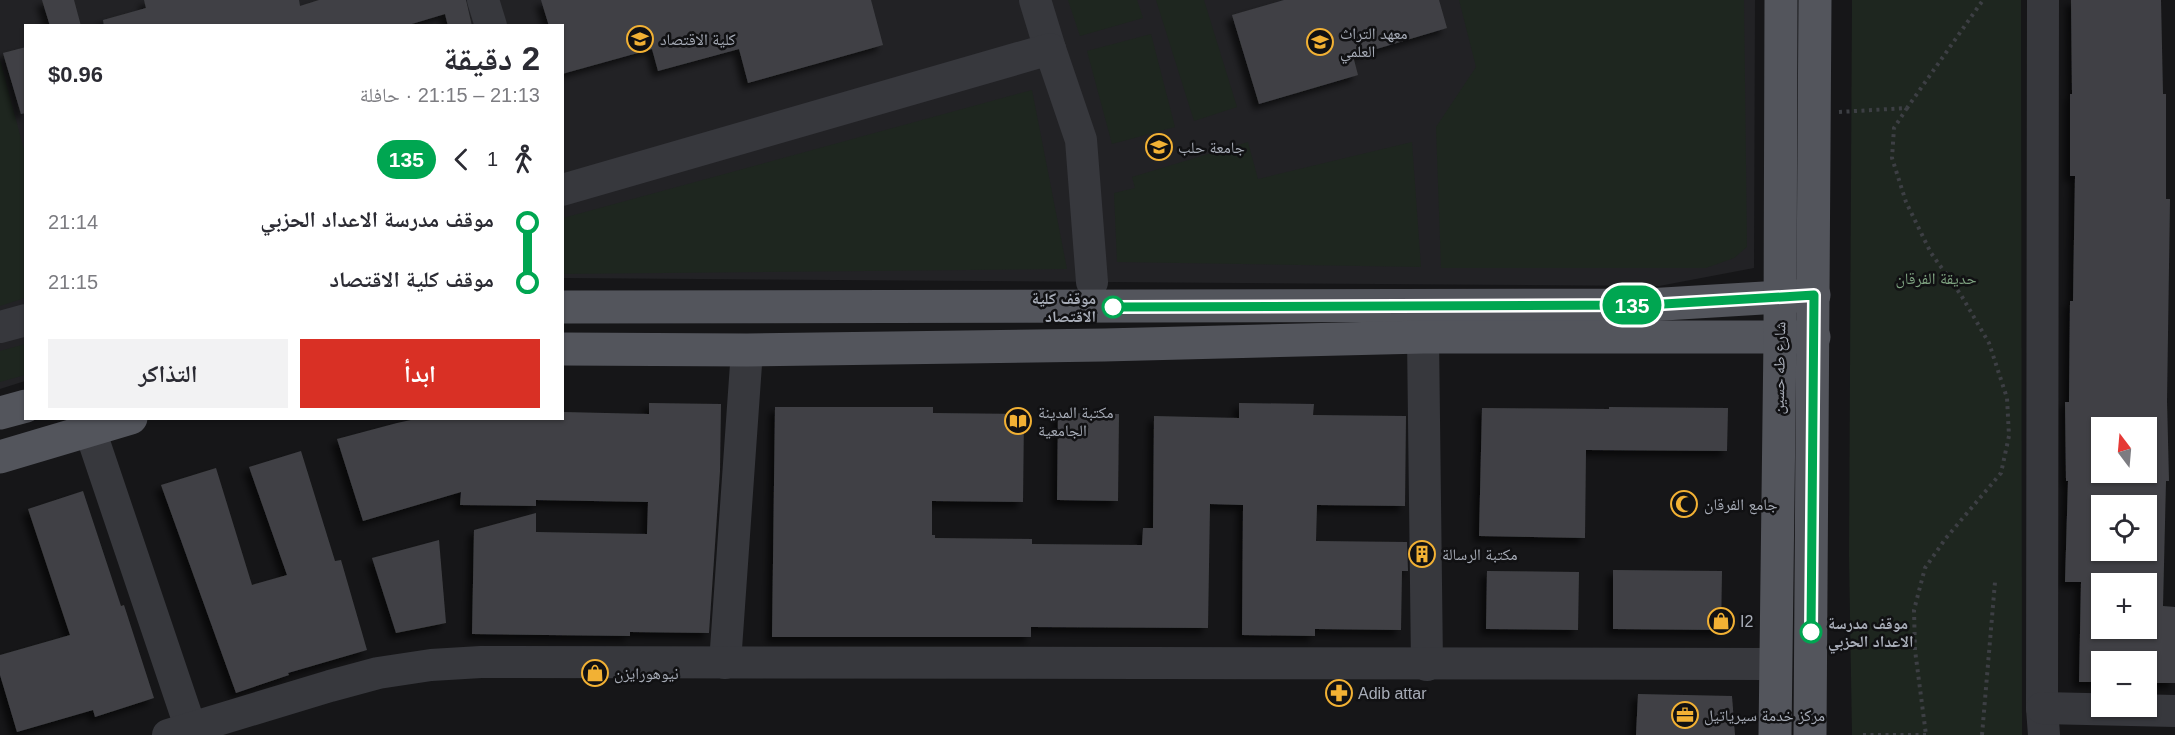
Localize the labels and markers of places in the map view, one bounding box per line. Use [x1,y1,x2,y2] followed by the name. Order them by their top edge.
[625,24,655,54] school or university icon: كلية الاقتصاد
[1340,25,1408,64] place label: معهد التراث العلمي
[1305,27,1335,57] school or university icon: معهد التراث العلمي
[660,31,736,48] place label: كلية الاقتصاد
[1144,132,1174,162] school or university icon: جامعة حلب
[1178,139,1245,156] place label: جامعة حلب
[1032,290,1096,325] place label: موقف كلية الاقتصاد
[1102,296,1124,318] marker: موقف كلية الاقتصاد
[1038,404,1114,439] place label: مكتبة المدينة الجامعية
[1003,406,1033,436] library icon: مكتبة المدينة الجامعية
[1669,489,1699,519] mosque icon: جامع الفرقان
[1704,496,1778,515] place label: جامع الفرقان
[1407,539,1437,569] building icon: مكتبة الرسالة
[1442,546,1518,564] place label: مكتبة الرسالة
[1706,606,1736,636] shop icon: I2
[1740,613,1753,630] place label: I2
[1828,615,1914,653] place label: موقف مدرسة الاعداد الحزبي
[1800,621,1822,643] marker: موقف مدرسة الاعداد الحزبي
[580,658,610,688] shop icon: نيوهورايزن
[614,665,679,684] place label: نيوهورايزن
[1324,678,1354,708] pharmacy icon: Adib attar
[1358,685,1427,702] place label: Adib attar
[1670,700,1700,730] office icon: مركز خدمة سيرياتيل
[1704,707,1825,726] place label: مركز خدمة سيرياتيل

